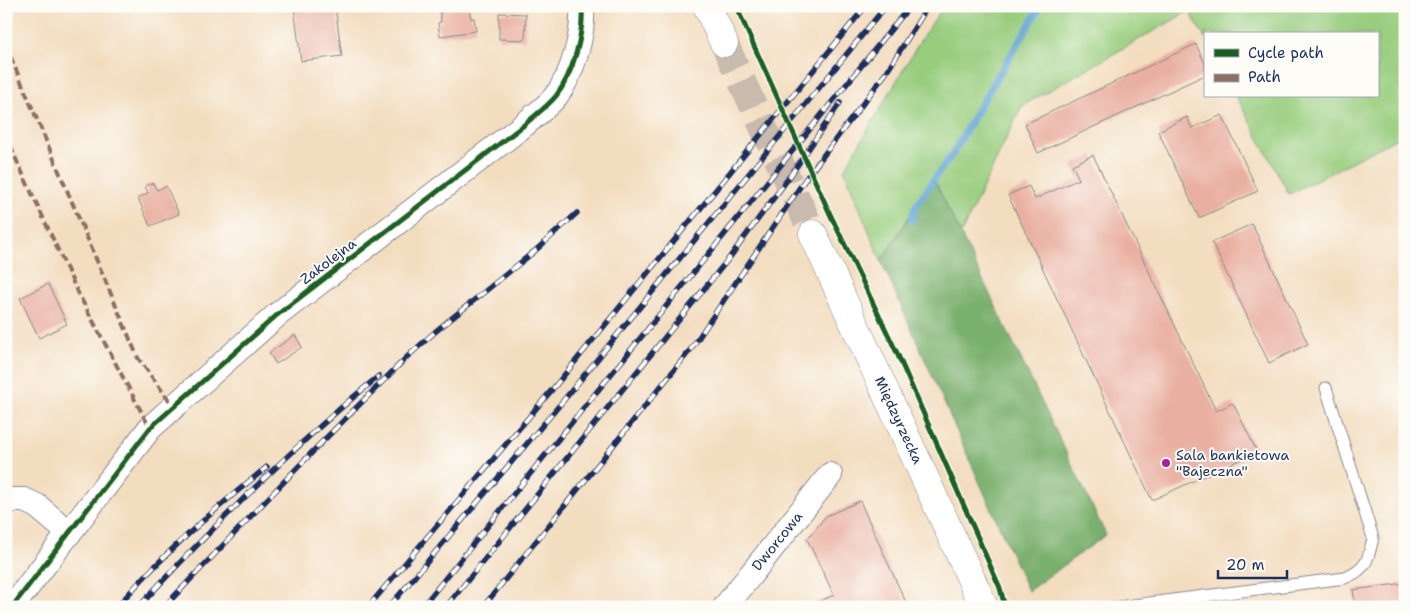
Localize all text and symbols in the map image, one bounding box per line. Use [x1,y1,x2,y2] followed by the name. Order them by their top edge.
[1204,32,1378,98] legend
[1248,43,1324,63] text: Cycle path
[1248,67,1281,87] text: Path
[296,234,360,288] street label: Zakolejna
[871,373,927,467] street label: Międzyrzecka
[1176,446,1289,480] place label: Sala bankietowa "Bajeczna"
[1160,457,1172,469] marker: Sala bankietowa "Bajeczna"
[748,507,807,574] street label: Dworcowa
[1218,548,1287,580] scale bar
[1226,555,1265,575] text: 20 m

